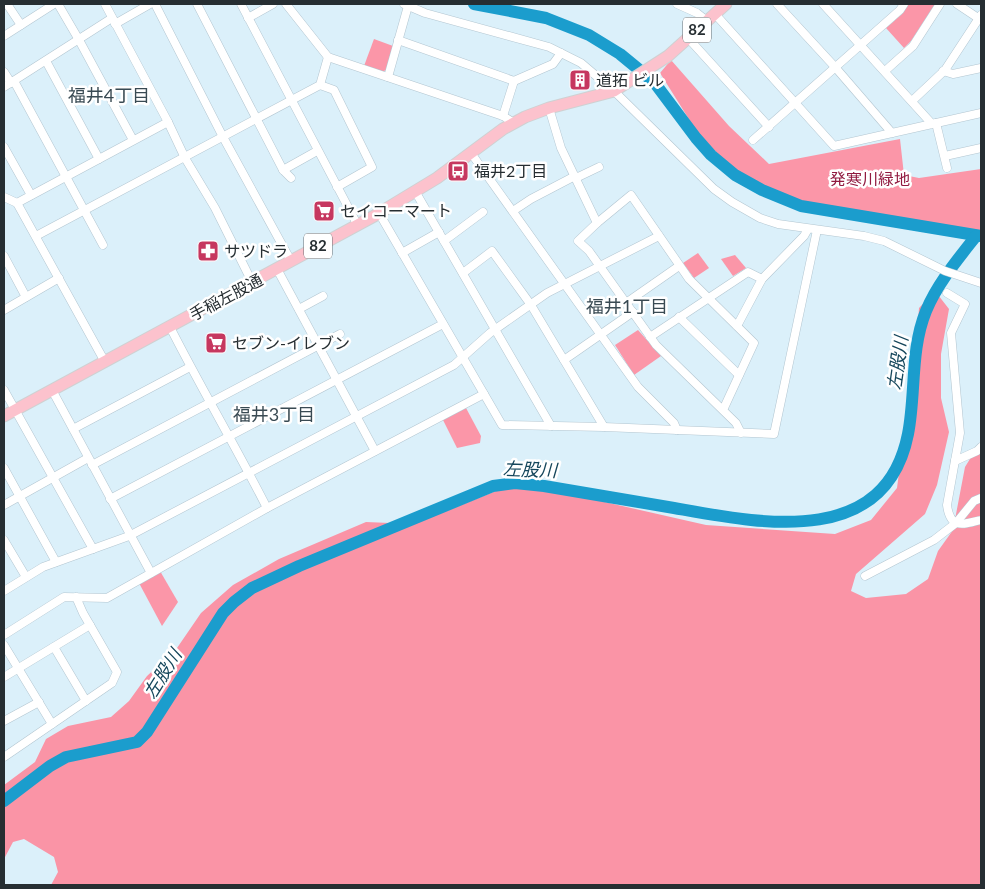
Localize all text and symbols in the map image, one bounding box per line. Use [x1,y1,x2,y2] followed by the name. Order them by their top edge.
[683,18,711,42] road number: 82
[568,68,592,92] building icon: 道拓 ビル
[596,70,664,89] place label: 道拓 ビル
[68,84,150,106] district label: 福井4丁目
[446,159,470,183] bus stop icon: 福井2丁目
[474,161,547,180] place label: 福井2丁目
[830,169,910,188] park label: 発寒川緑地
[312,199,336,223] supermarket icon: セイコーマート
[340,201,452,220] place label: セイコーマート
[304,234,332,258] road number: 82
[196,239,220,263] pharmacy icon: サツドラ
[224,241,288,260] place label: サツドラ
[186,269,266,324] street label: 手稲左股通
[586,295,668,317] district label: 福井1丁目
[204,331,228,355] supermarket icon: セブン-イレブン
[232,333,350,352] place label: セブン-イレブン
[882,333,912,391] water label: 左股川
[233,403,315,425] district label: 福井3丁目
[503,457,559,481] water label: 左股川
[139,643,187,702] water label: 左股川

